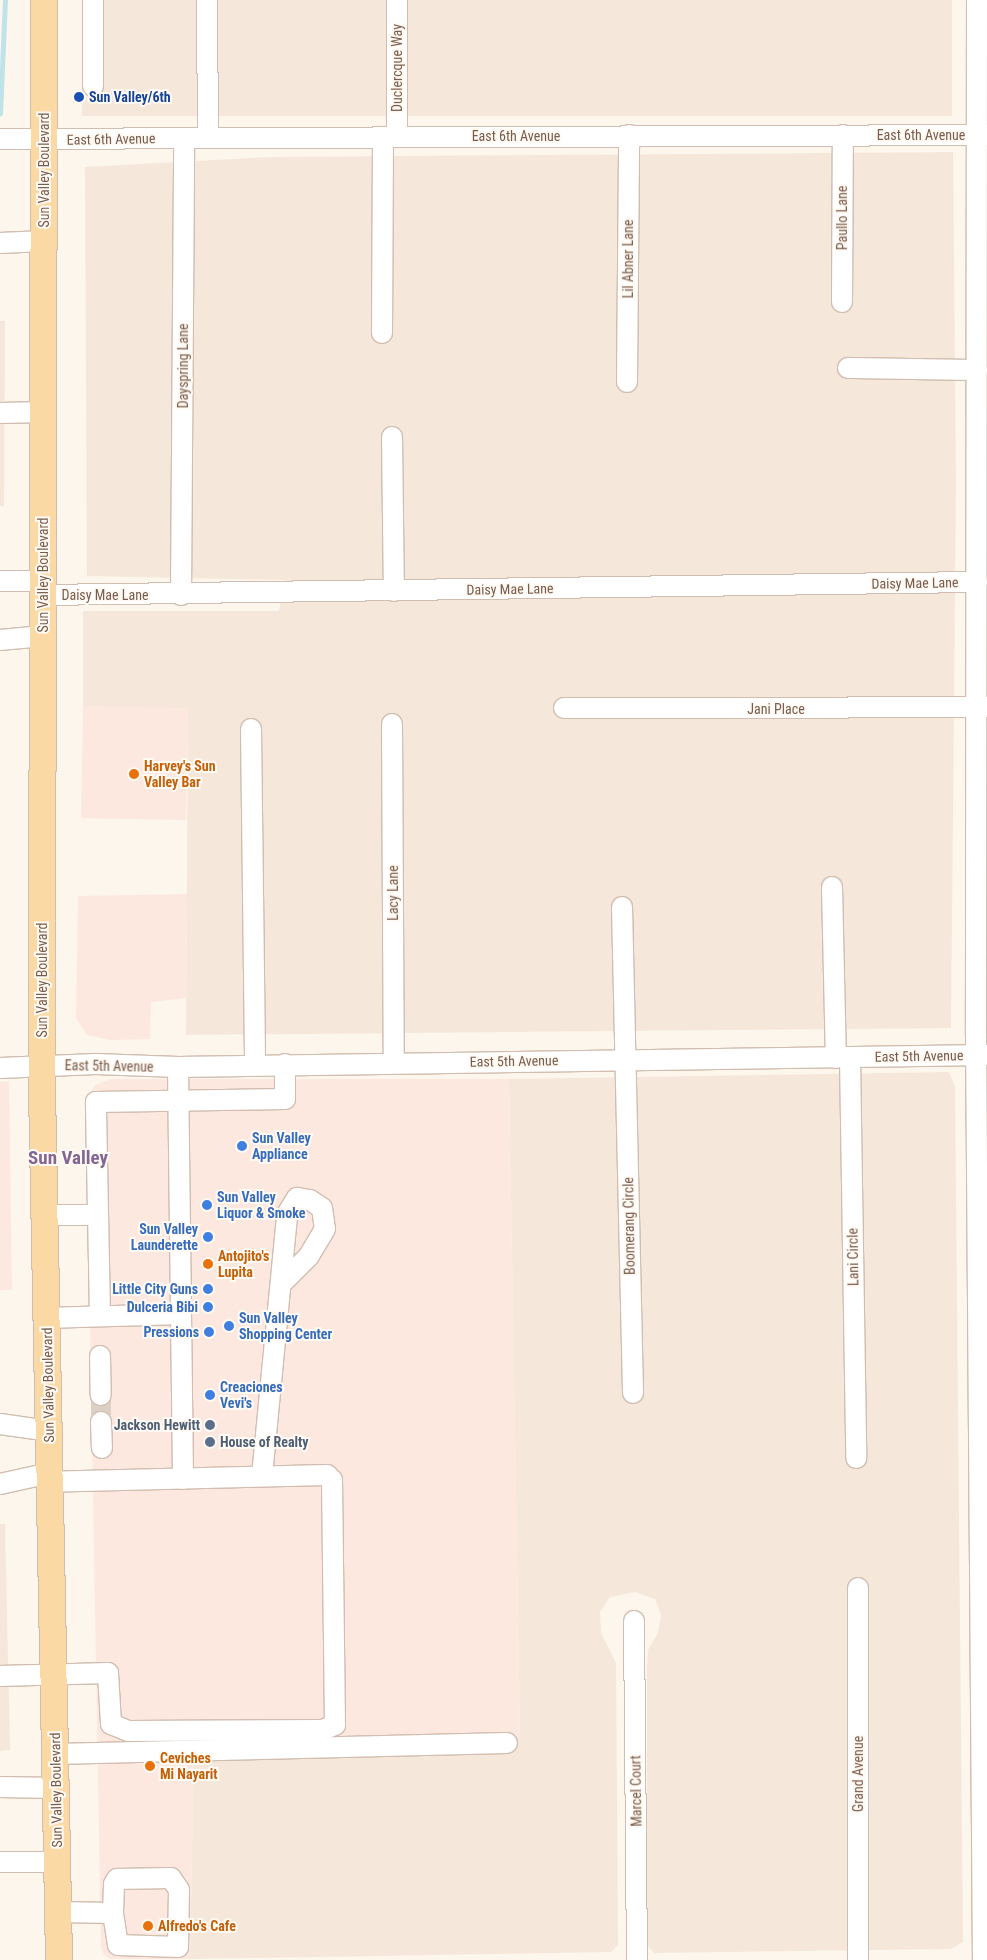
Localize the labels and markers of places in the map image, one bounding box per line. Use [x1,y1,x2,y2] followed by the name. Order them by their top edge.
[89,89,171,105] place label: Sun Valley/6th
[73,91,85,103] marker: Sun Valley/6th
[144,758,216,790] place label: Harvey's Sun Valley Bar
[128,768,140,780] marker: Harvey's Sun Valley Bar
[252,1130,311,1162] place label: Sun Valley Appliance
[236,1140,248,1152] marker: Sun Valley Appliance
[217,1189,305,1222] place label: Sun Valley Liquor & Smoke
[201,1199,213,1211] marker: Sun Valley Liquor & Smoke
[131,1221,198,1254] place label: Sun Valley Launderette
[202,1231,214,1243] marker: Sun Valley Launderette
[218,1248,269,1280] place label: Antojito's Lupita
[202,1258,214,1270] marker: Antojito's Lupita
[112,1281,198,1297] place label: Little City Guns
[202,1283,214,1295] marker: Little City Guns
[127,1299,198,1315] place label: Dulceria Bibi
[202,1301,214,1313] marker: Dulceria Bibi
[239,1310,332,1342] place label: Sun Valley Shopping Center
[223,1320,235,1332] marker: Sun Valley Shopping Center
[143,1324,199,1340] place label: Pressions
[203,1326,215,1338] marker: Pressions
[220,1379,283,1411] place label: Creaciones Vevi's
[204,1389,216,1401] marker: Creaciones Vevi's
[114,1417,200,1433] place label: Jackson Hewitt
[204,1419,216,1431] marker: Jackson Hewitt
[220,1434,309,1450] place label: House of Realty
[204,1436,216,1448] marker: House of Realty
[160,1750,218,1782] place label: Ceviches Mi Nayarit
[144,1760,156,1772] marker: Ceviches Mi Nayarit
[158,1918,236,1934] place label: Alfredo's Cafe
[142,1920,154,1932] marker: Alfredo's Cafe

